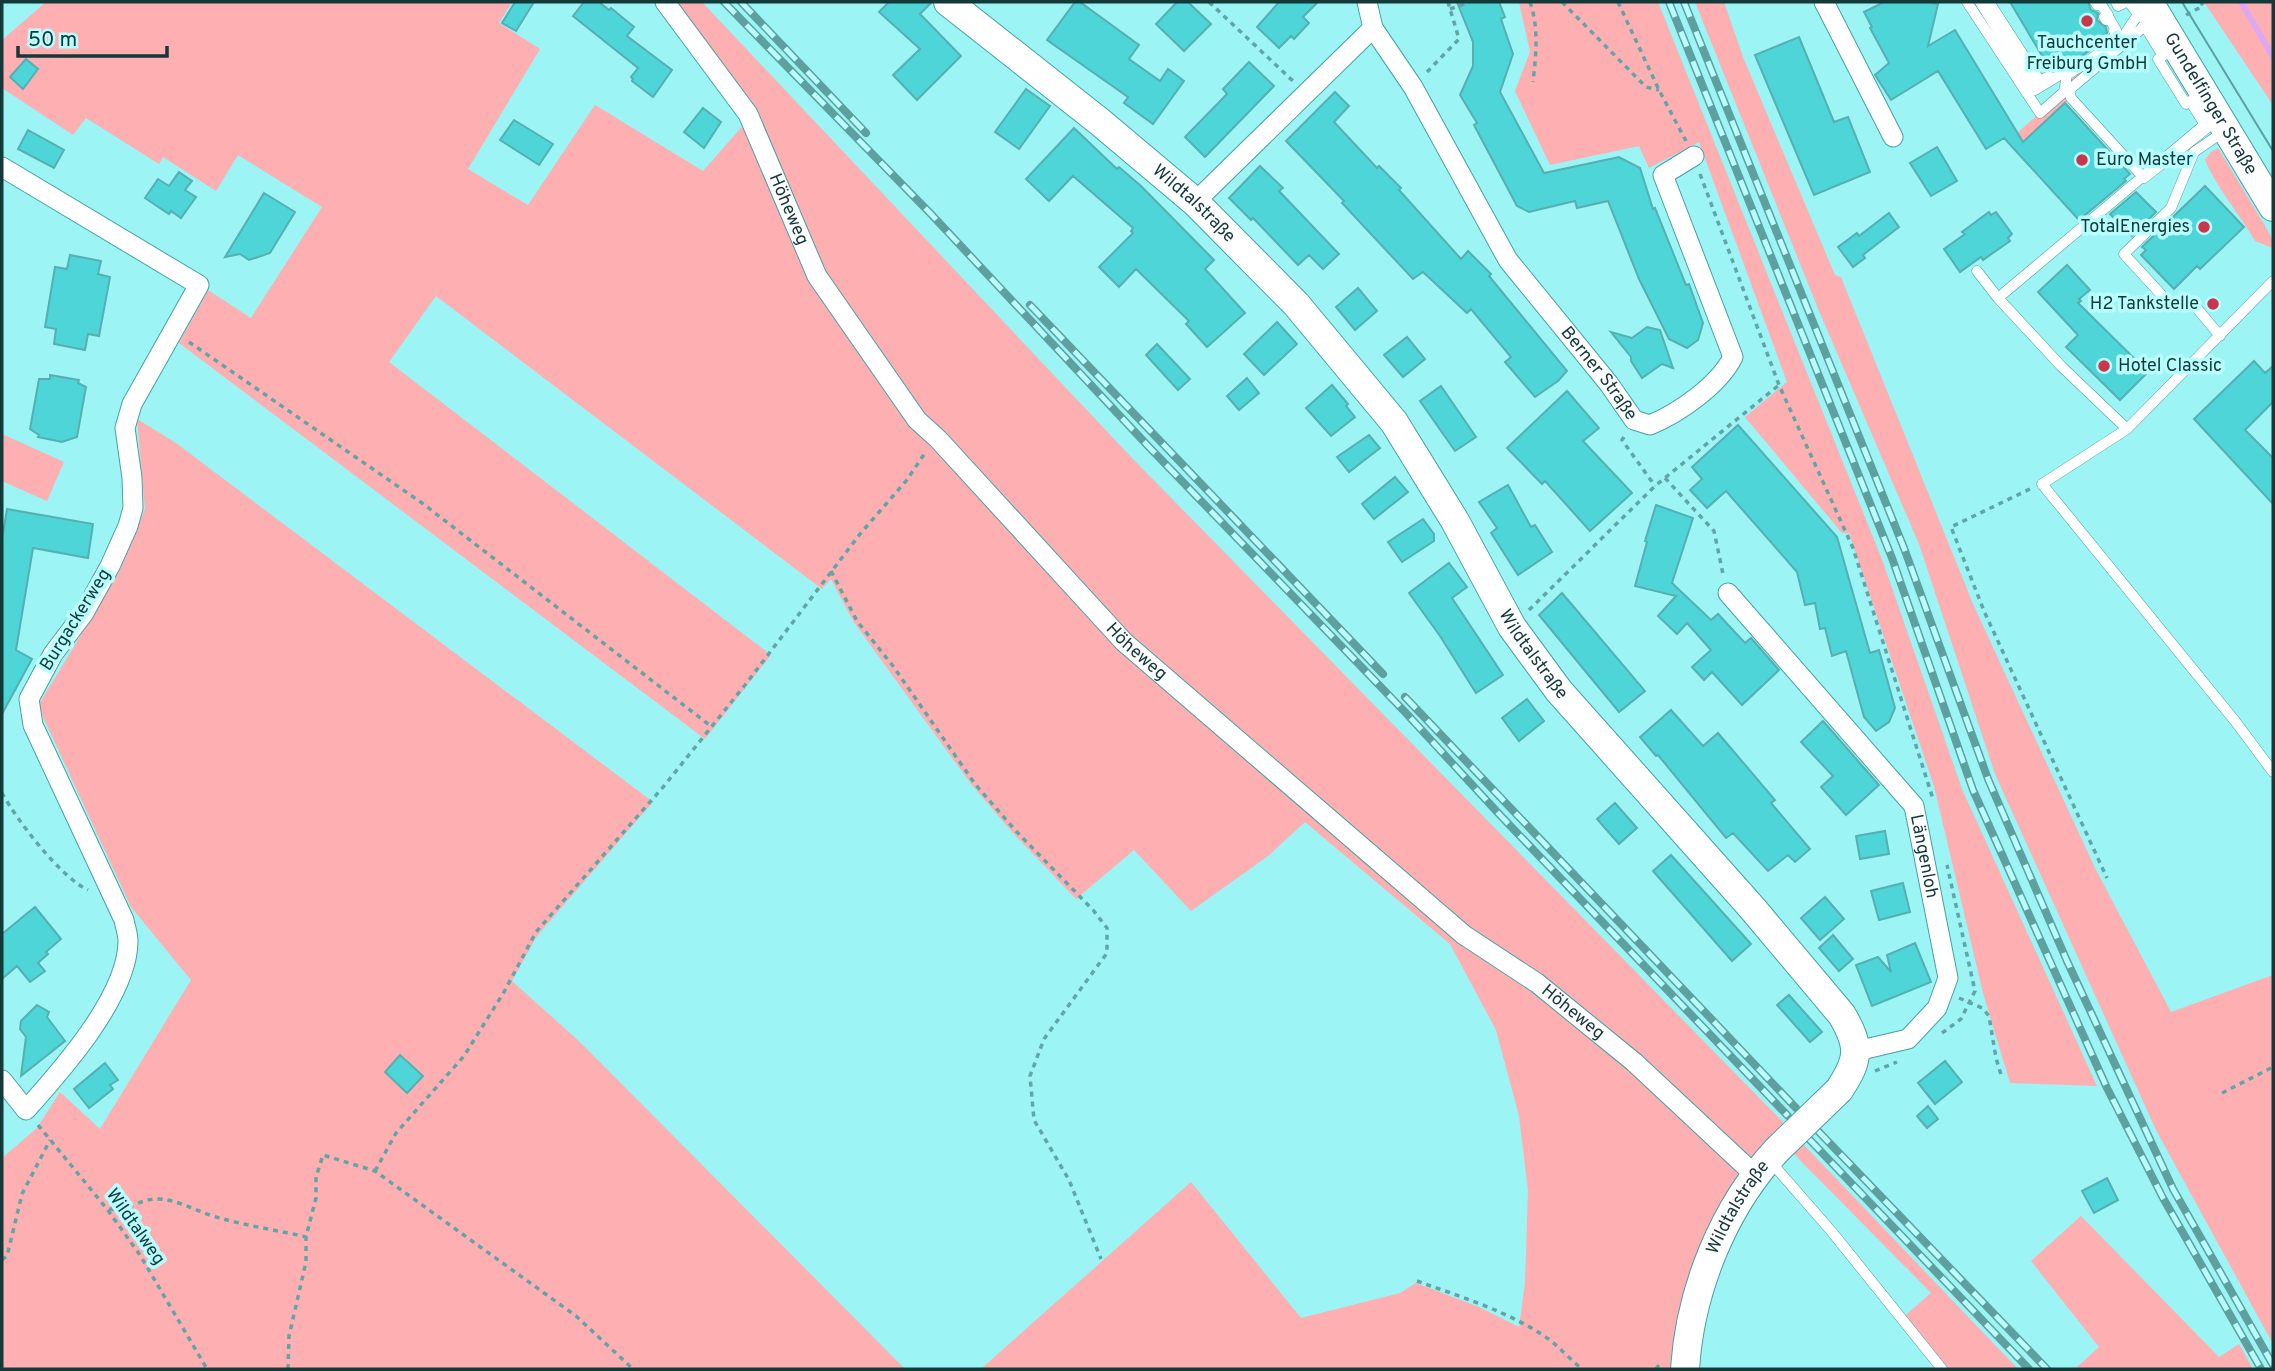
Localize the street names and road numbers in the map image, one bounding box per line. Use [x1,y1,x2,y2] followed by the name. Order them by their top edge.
[2159,28,2262,179] street label: Gundelfinger Straße
[1147,159,1240,248] street label: Wildtalstraße
[763,170,814,249] street label: Höheweg
[1555,322,1642,425] street label: Berner Straße
[35,565,117,675] street label: Burgackerweg
[1493,606,1573,705] street label: Wildtalstraße
[1101,618,1172,685] street label: Höheweg
[1904,812,1943,900] street label: Längenloh
[1536,980,1609,1045] street label: Höheweg
[1701,1156,1775,1258] street label: Wildtalstraße
[100,1184,170,1270] street label: Wildtalweg

